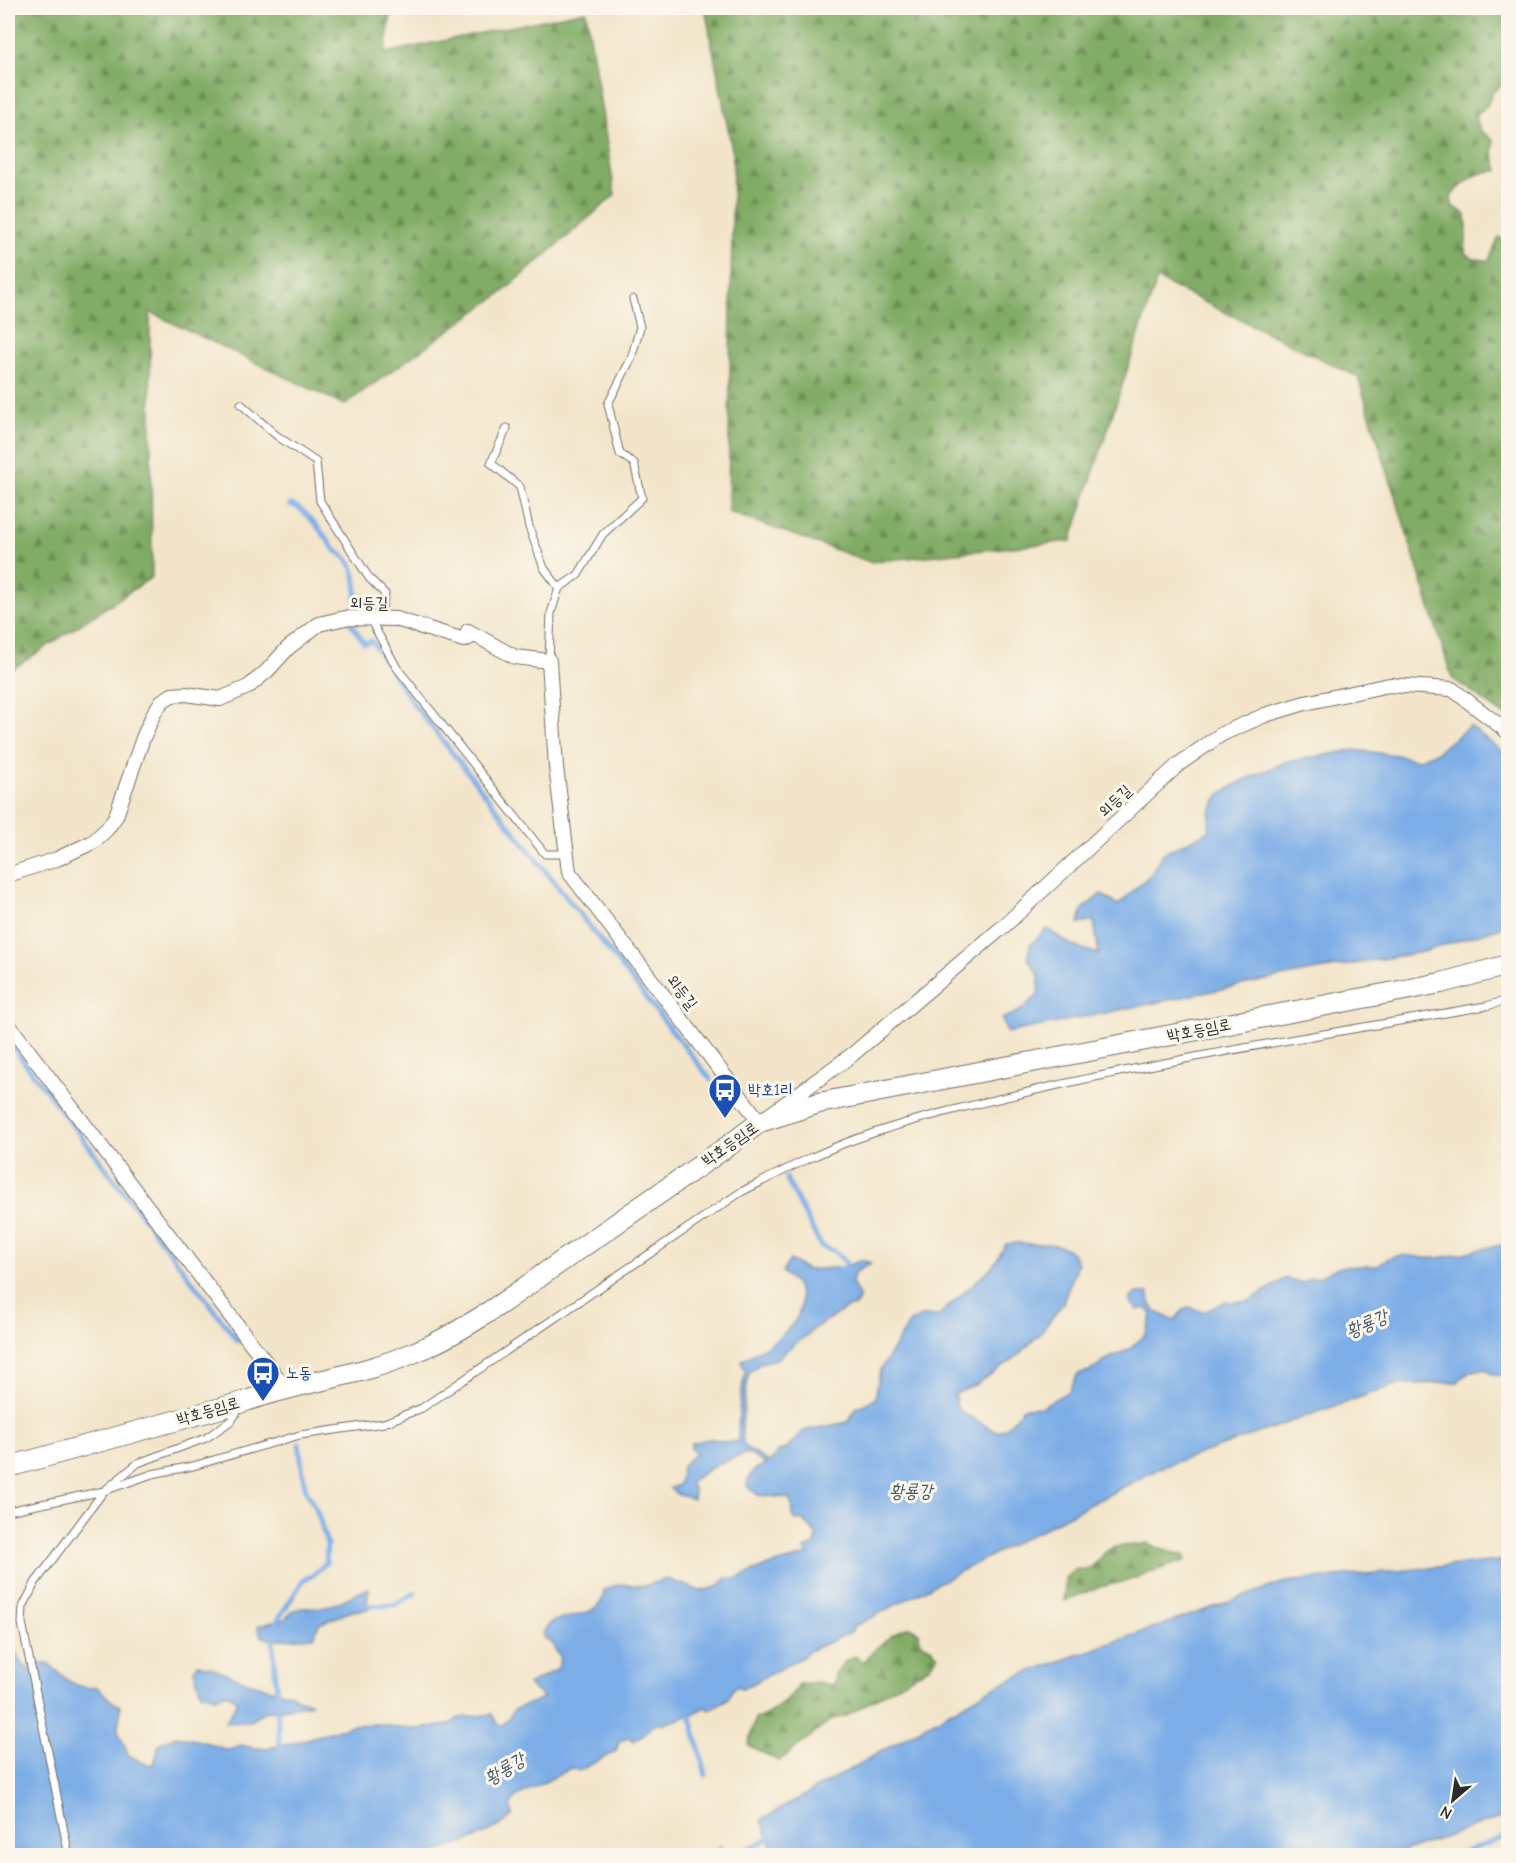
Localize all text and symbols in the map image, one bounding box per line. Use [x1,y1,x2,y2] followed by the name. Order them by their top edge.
[350,594,389,612] street label: 외등길
[1095,781,1135,821] street label: 외등길
[663,971,701,1013] street label: 외등길
[1166,1015,1232,1045] street label: 박호등임로
[707,1072,743,1119] bus stop icon: 박호1리
[748,1081,793,1099] place label: 박호1리
[698,1118,762,1170] street label: 박호등임로
[1343,1305,1393,1342] water label: 황룡강
[245,1355,281,1402] bus stop icon: 노동
[286,1364,312,1382] place label: 노동
[175,1393,241,1429] street label: 박호등임로
[889,1481,935,1502] water label: 황룡강
[481,1748,531,1789] water label: 황룡강
[1423,1770,1483,1830] north arrow
[1437,1802,1455,1823] text: N

